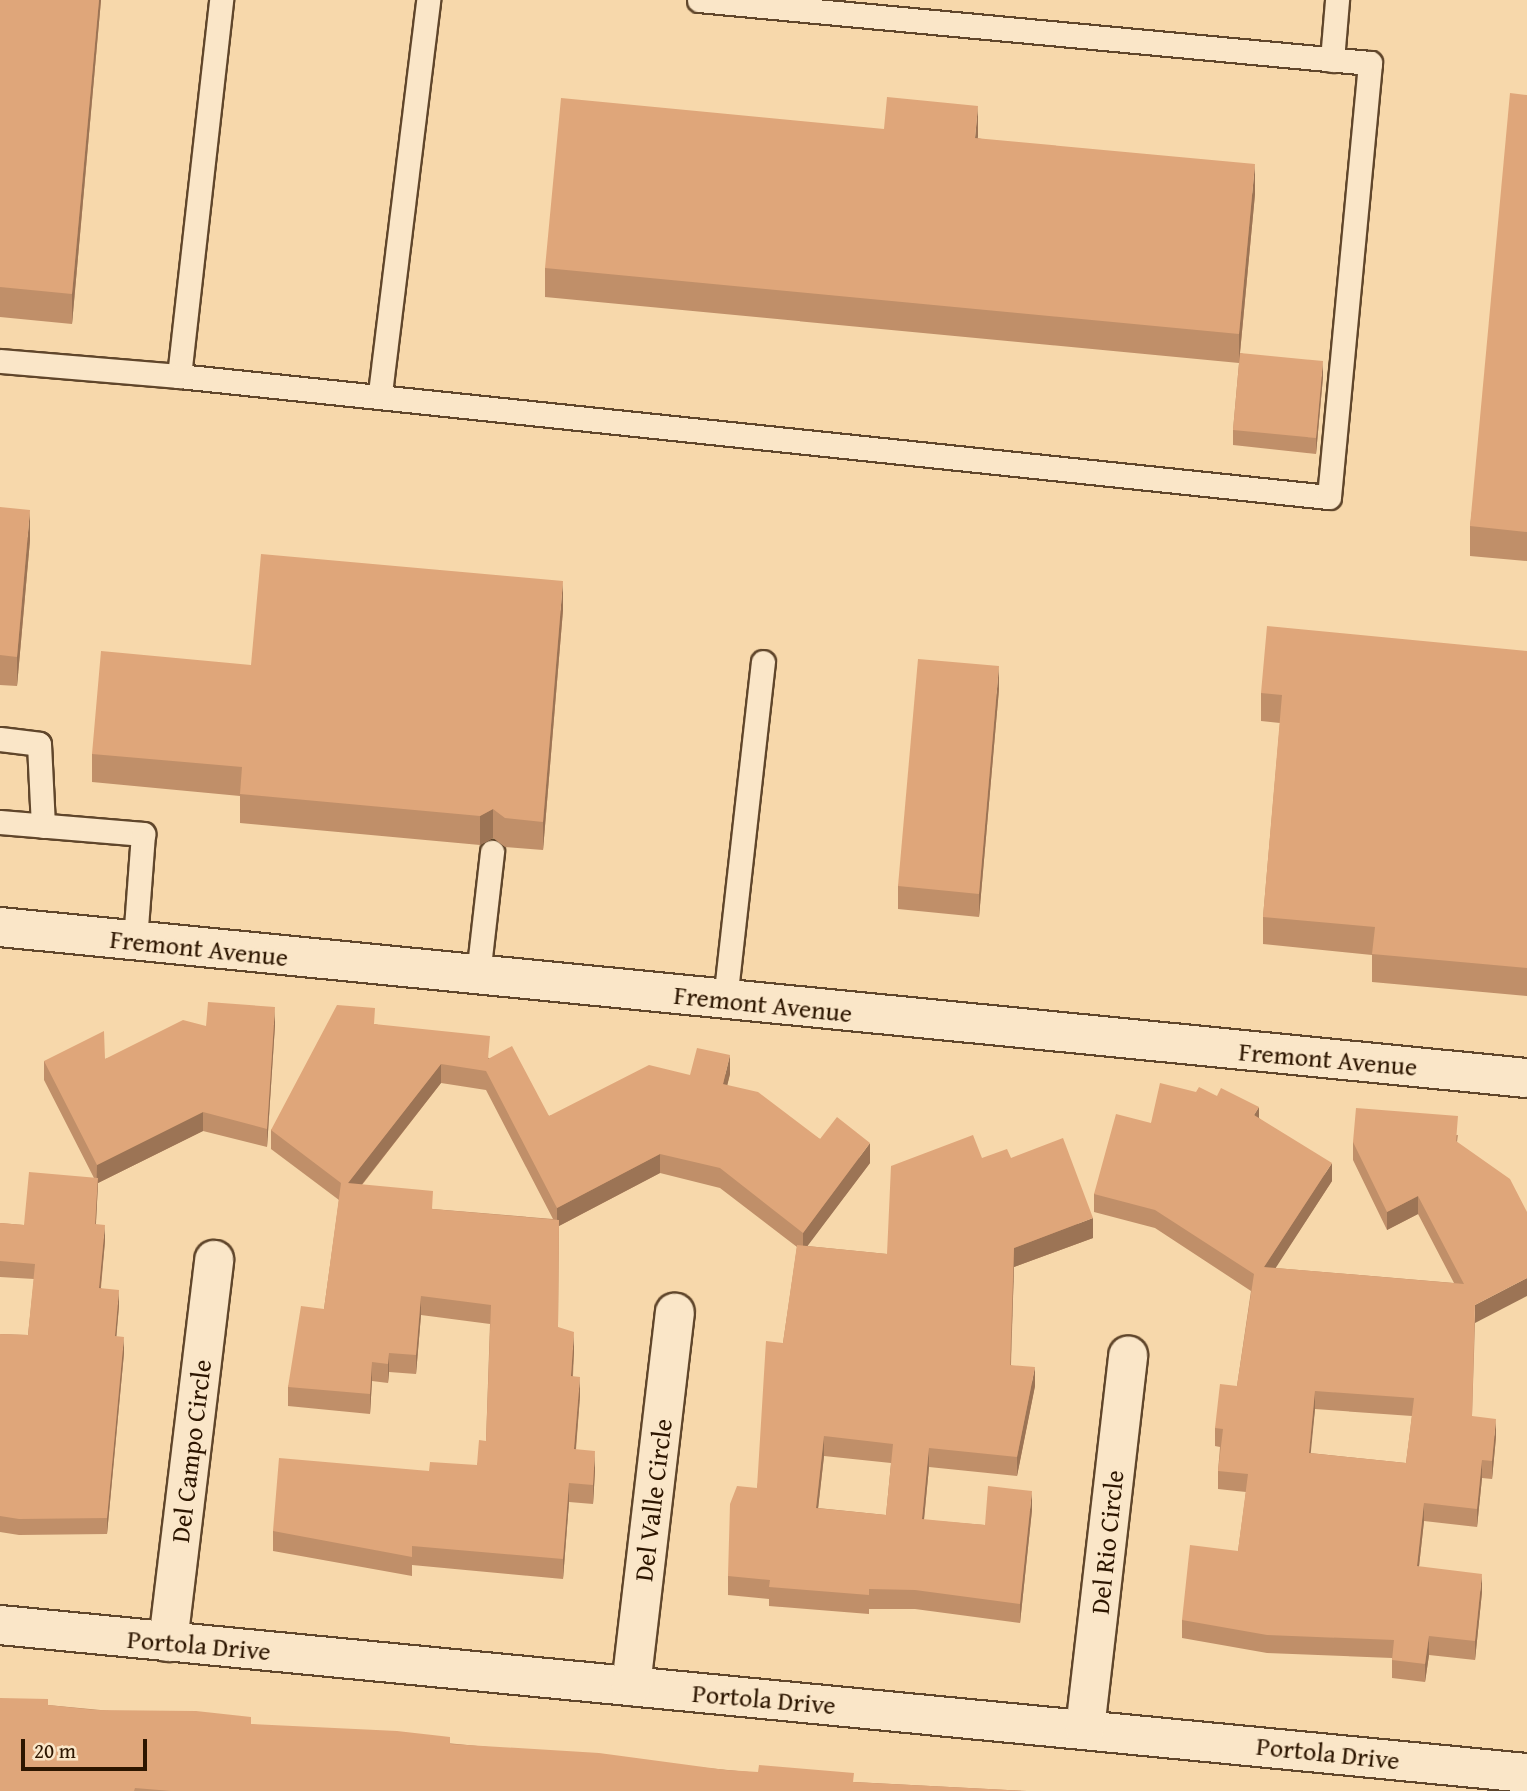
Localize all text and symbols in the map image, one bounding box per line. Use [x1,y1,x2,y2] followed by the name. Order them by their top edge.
[108,923,290,973] street label: Fremont Avenue
[672,979,854,1029] street label: Fremont Avenue
[1237,1036,1419,1082] street label: Fremont Avenue
[164,1358,218,1544] street label: Del Campo Circle
[628,1417,678,1583] street label: Del Valle Circle
[1084,1468,1130,1616] street label: Del Rio Circle
[126,1623,272,1667] street label: Portola Drive
[691,1677,837,1721] street label: Portola Drive
[24,1724,150,1768] scale bar
[1255,1730,1401,1776] street label: Portola Drive
[34,1735,76,1766] text: 20 m

